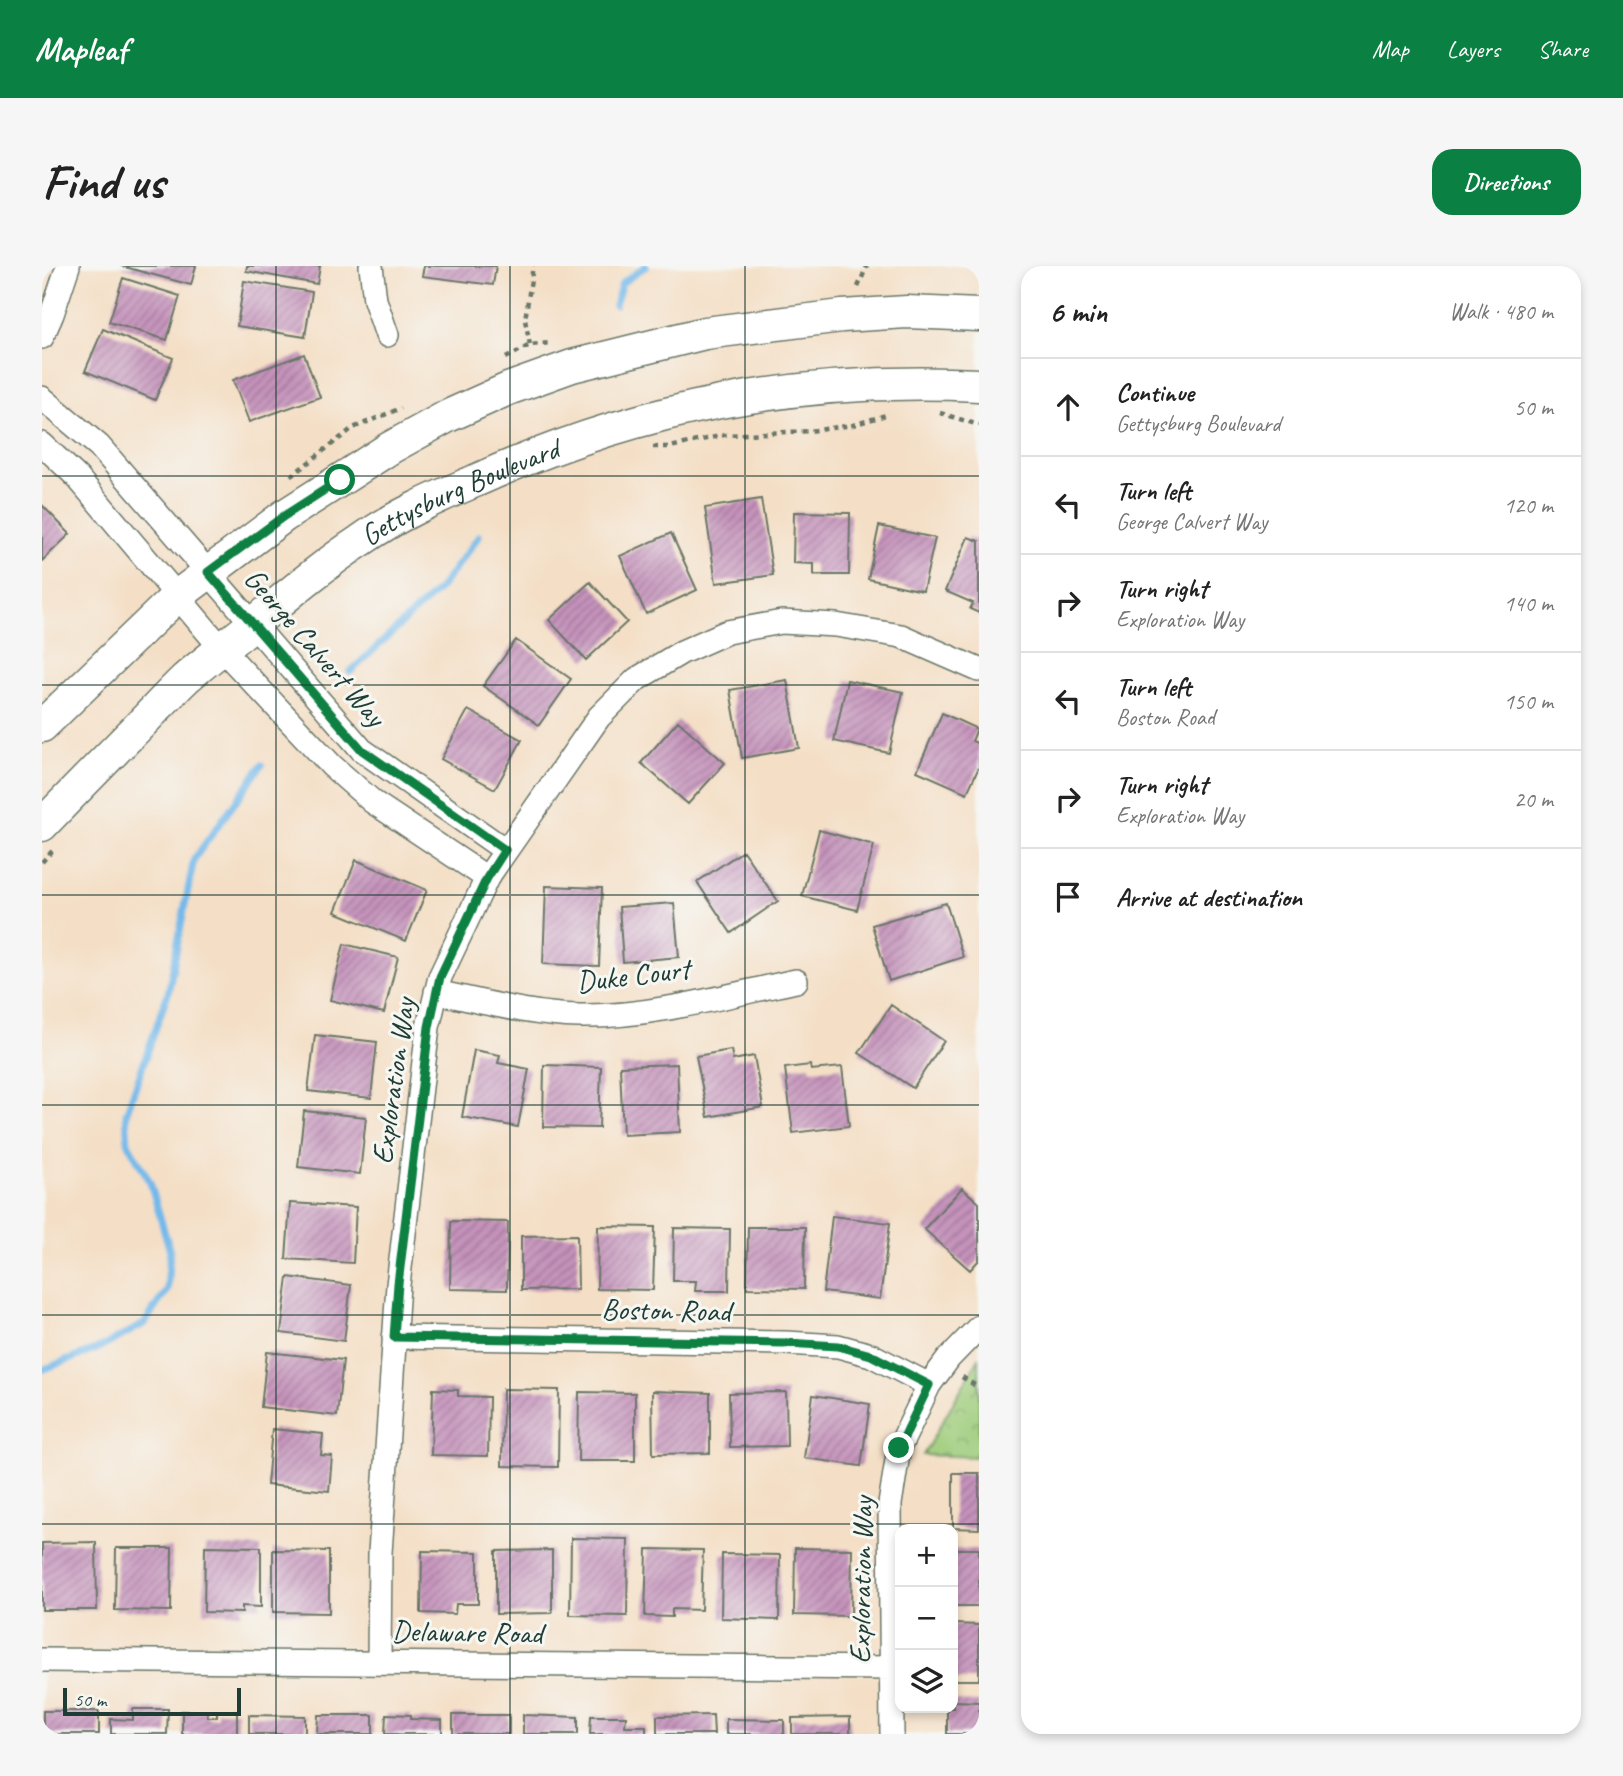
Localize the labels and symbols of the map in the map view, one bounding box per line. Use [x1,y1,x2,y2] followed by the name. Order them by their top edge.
[353,428,568,554] street label: Gettysburg Boulevard
[324,464,355,495] route start
[236,560,396,736] street label: George Calvert Way
[574,949,696,1001] street label: Duke Court
[363,993,424,1166] street label: Exploration Way
[601,1290,735,1330] street label: Boston Road
[883,1432,914,1463] route end
[841,1493,882,1664] street label: Exploration Way
[391,1612,547,1652] street label: Delaware Road
[63,1685,242,1717] scale bar

